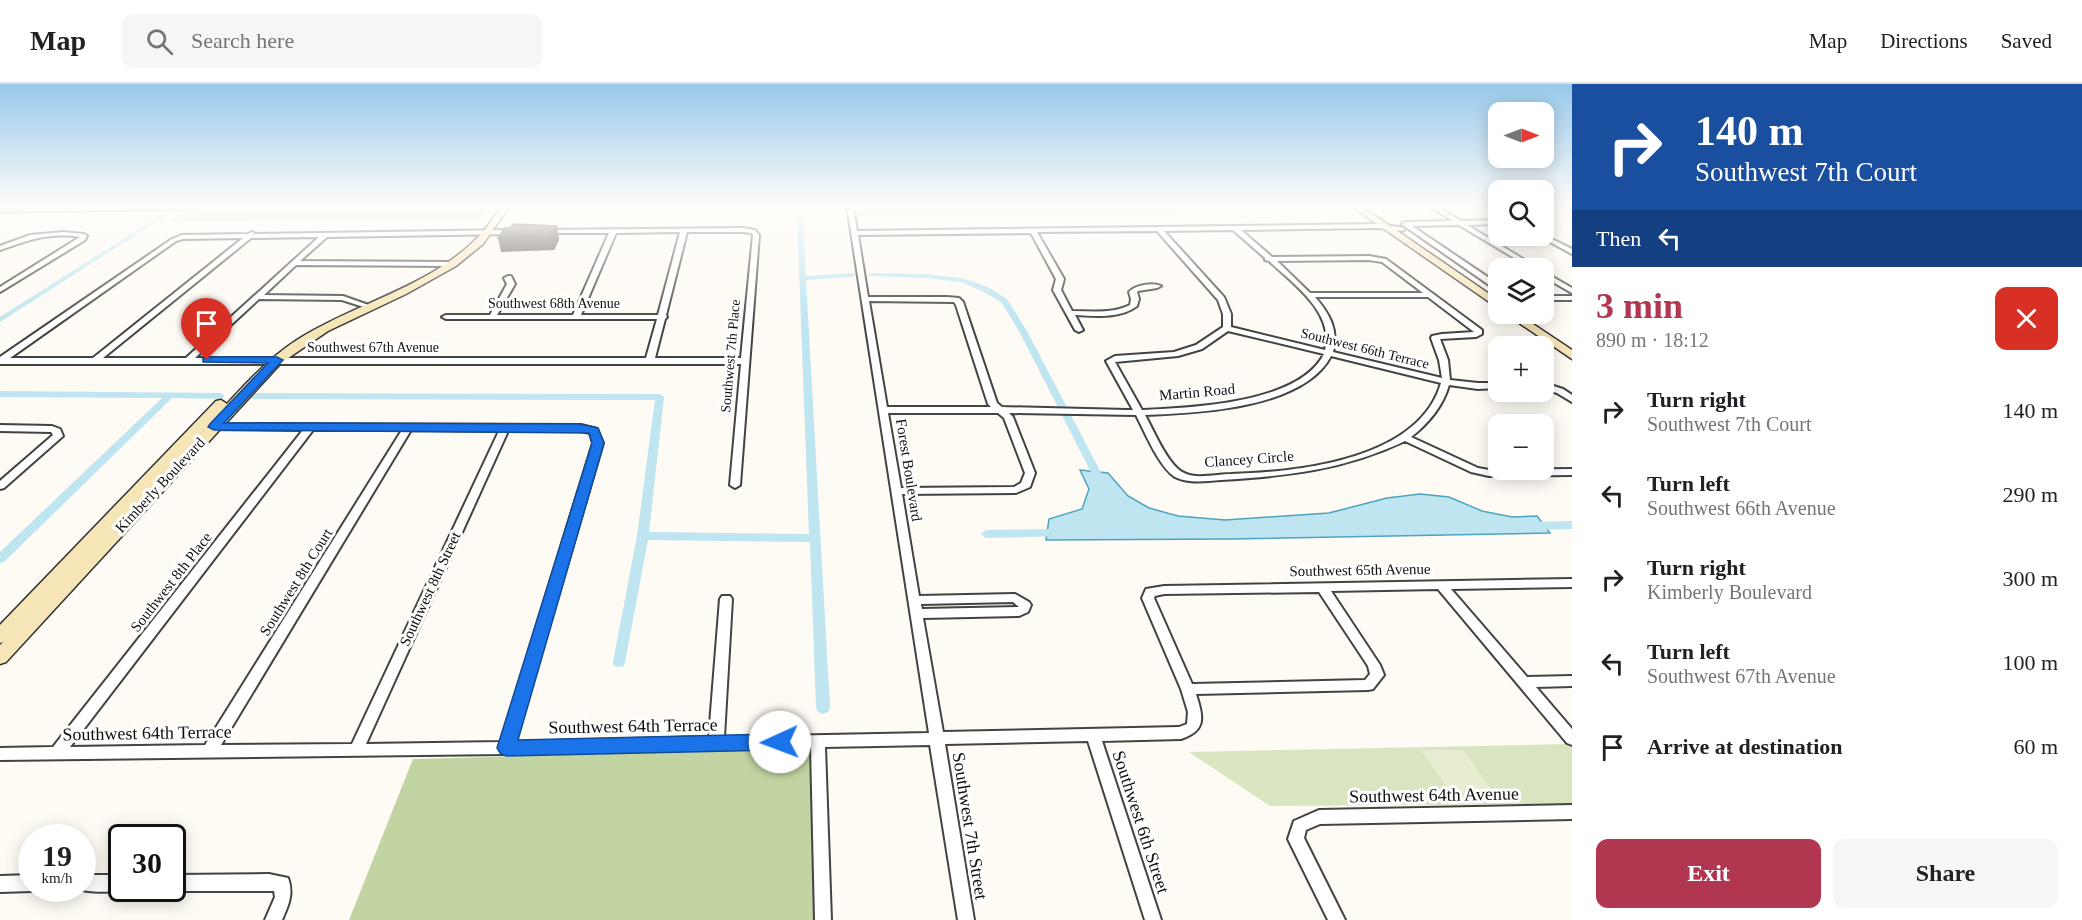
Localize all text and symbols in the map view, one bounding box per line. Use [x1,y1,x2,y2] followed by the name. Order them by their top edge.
[122,14,542,68] search box
[30,25,86,56] text: Map
[143,25,176,58] icon: search
[191,28,294,53] text: Search here
[1809,29,1847,53] text: Map
[1880,29,1968,53] text: Directions
[2001,29,2052,53] text: Saved
[1488,102,1554,168] north arrow
[1488,102,1554,480] map controls
[1596,108,1674,186] icon: right
[1695,108,1804,154] text: 140 m
[1695,157,1917,187] text: Southwest 7th Court
[1488,180,1554,246] button: search
[1653,222,1686,255] icon: left
[1596,226,1641,251] text: Then
[1488,258,1554,324] button: layers
[1596,286,1683,326] text: 3 min
[1995,287,2058,350] button: close
[488,296,620,311] street label: Southwest 68th Avenue
[181,298,232,360] pin
[718,299,743,413] street label: Southwest 7th Place
[190,307,223,340] icon: arrive
[1299,325,1431,372] street label: Southwest 66th Terrace
[1596,329,1709,351] text: 890 m · 18:12
[1488,336,1554,402] button: +
[307,340,439,355] street label: Southwest 67th Avenue
[1158,381,1236,403] street label: Martin Road
[1647,387,1746,412] text: Turn right
[1596,395,1629,428] icon: right
[2002,398,2058,423] text: 140 m
[1647,413,1811,435] text: Southwest 7th Court
[1488,414,1554,480] button: −
[893,418,925,523] street label: Forest Boulevard
[112,434,208,536] street label: Kimberly Boulevard
[1204,448,1295,470] street label: Clancey Circle
[1647,471,1730,496] text: Turn left
[1596,479,1629,512] icon: left
[2002,482,2058,507] text: 290 m
[1647,497,1836,519] text: Southwest 66th Avenue
[257,525,336,639] street label: Southwest 8th Court
[127,529,215,635] street label: Southwest 8th Place
[397,529,464,649] street label: Southwest 8th Street
[1647,555,1746,580] text: Turn right
[1289,561,1431,579] street label: Southwest 65th Avenue
[1596,563,1629,596] icon: right
[2002,566,2058,591] text: 300 m
[1647,581,1812,603] text: Kimberly Boulevard
[1647,639,1730,664] text: Turn left
[1596,647,1629,680] icon: left
[2002,650,2058,675] text: 100 m
[1647,665,1836,687] text: Southwest 67th Avenue
[748,710,812,774] position arrow
[548,715,718,737] street label: Southwest 64th Terrace
[62,722,232,744] street label: Southwest 64th Terrace
[1596,731,1629,764] icon: arrive
[1647,734,1843,759] text: Arrive at destination
[2013,734,2058,759] text: 60 m
[1108,748,1174,896] street label: Southwest 6th Street
[948,751,992,901] street label: Southwest 7th Street
[1349,784,1519,806] street label: Southwest 64th Avenue
[108,824,186,902] speed limit sign: 30
[42,839,72,872] text: 19
[1596,839,1821,908] button: Exit
[1833,839,2058,908] button: Share
[42,870,72,886] text: km/h

